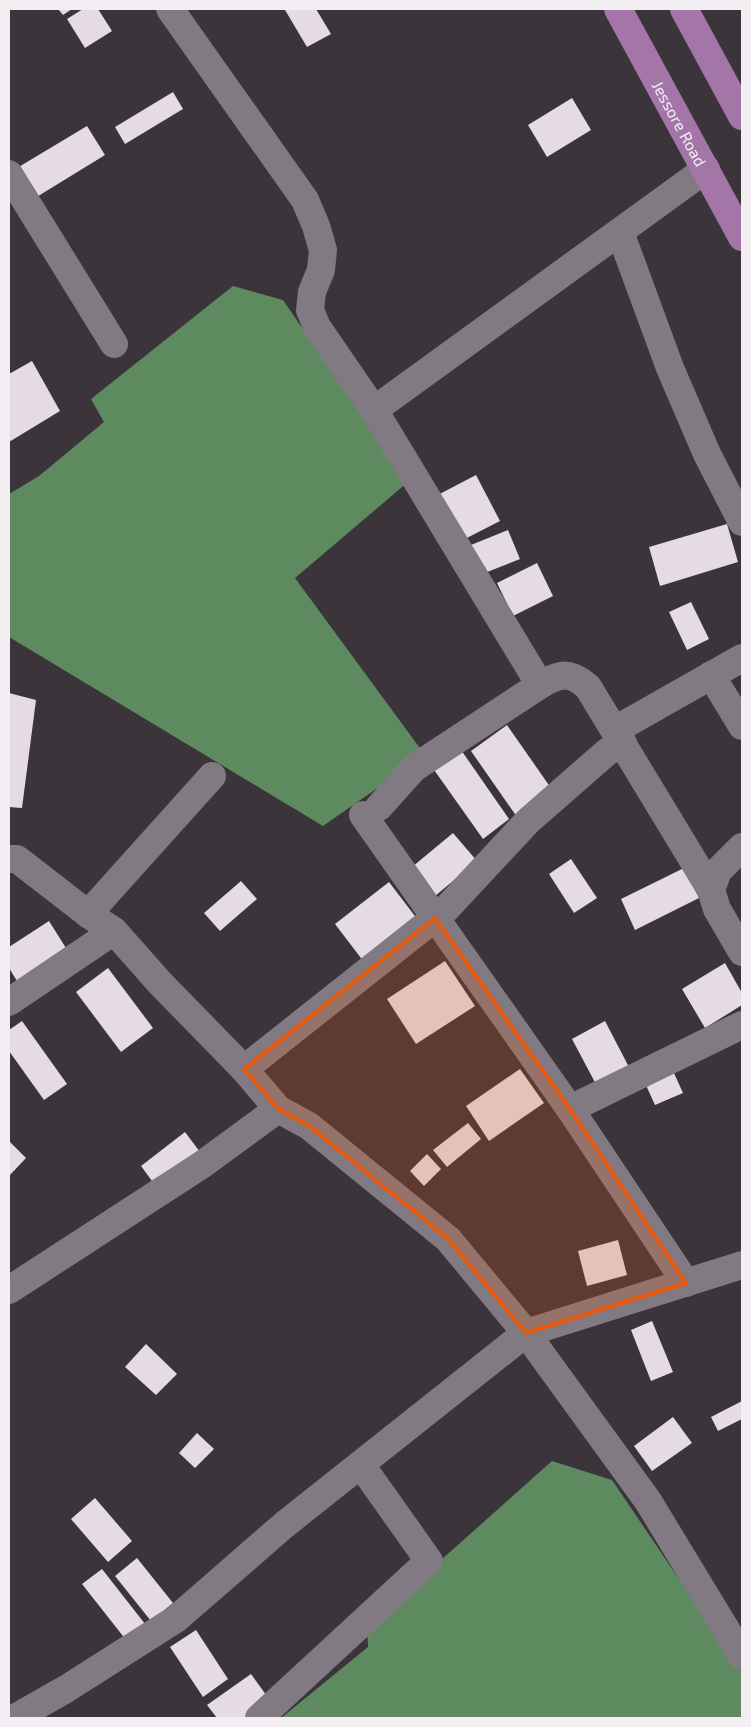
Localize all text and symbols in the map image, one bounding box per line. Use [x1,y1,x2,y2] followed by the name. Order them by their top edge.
[649,77,711,169] street label: Jessore Road

